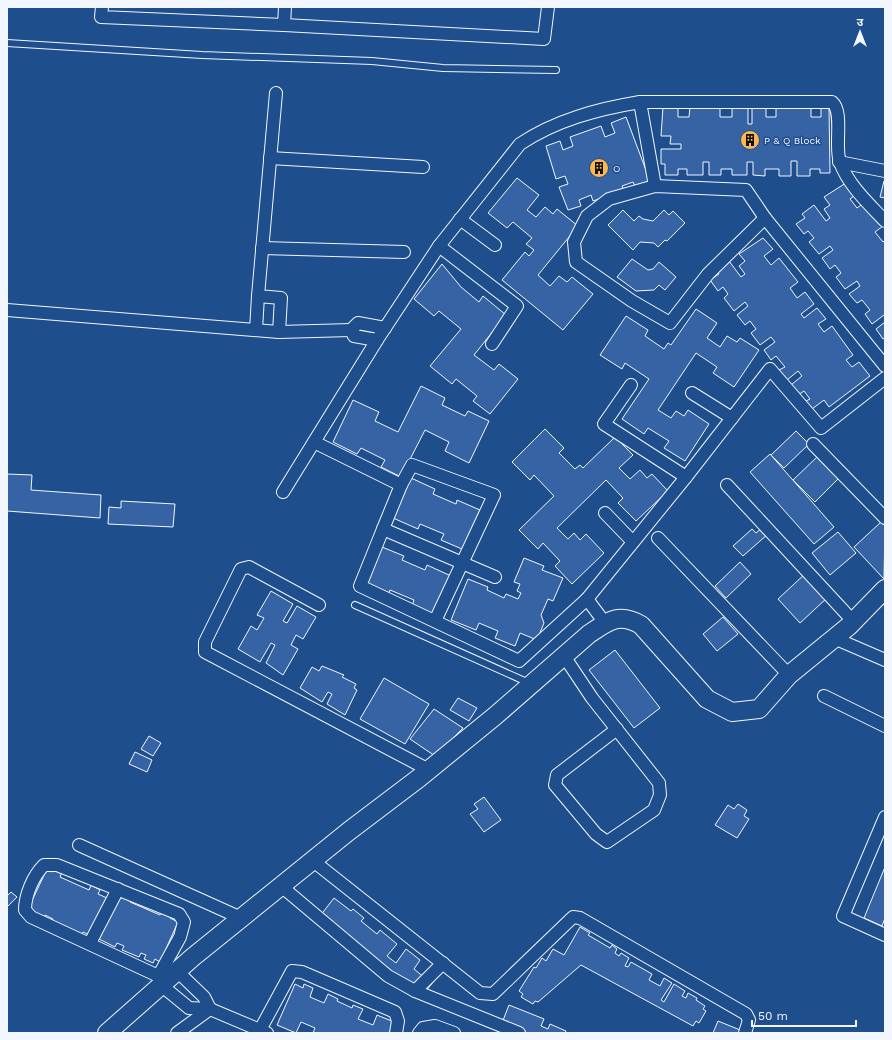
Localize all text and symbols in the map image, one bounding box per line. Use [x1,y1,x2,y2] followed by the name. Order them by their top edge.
[840,12,880,52] north arrow
[857,16,864,29] text: उ
[739,129,761,151] building icon: P & Q Block
[764,135,821,146] place label: P & Q Block
[588,157,610,179] building icon: O
[613,163,620,174] place label: O
[752,1002,856,1028] scale bar
[758,1009,788,1023] text: 50 m

